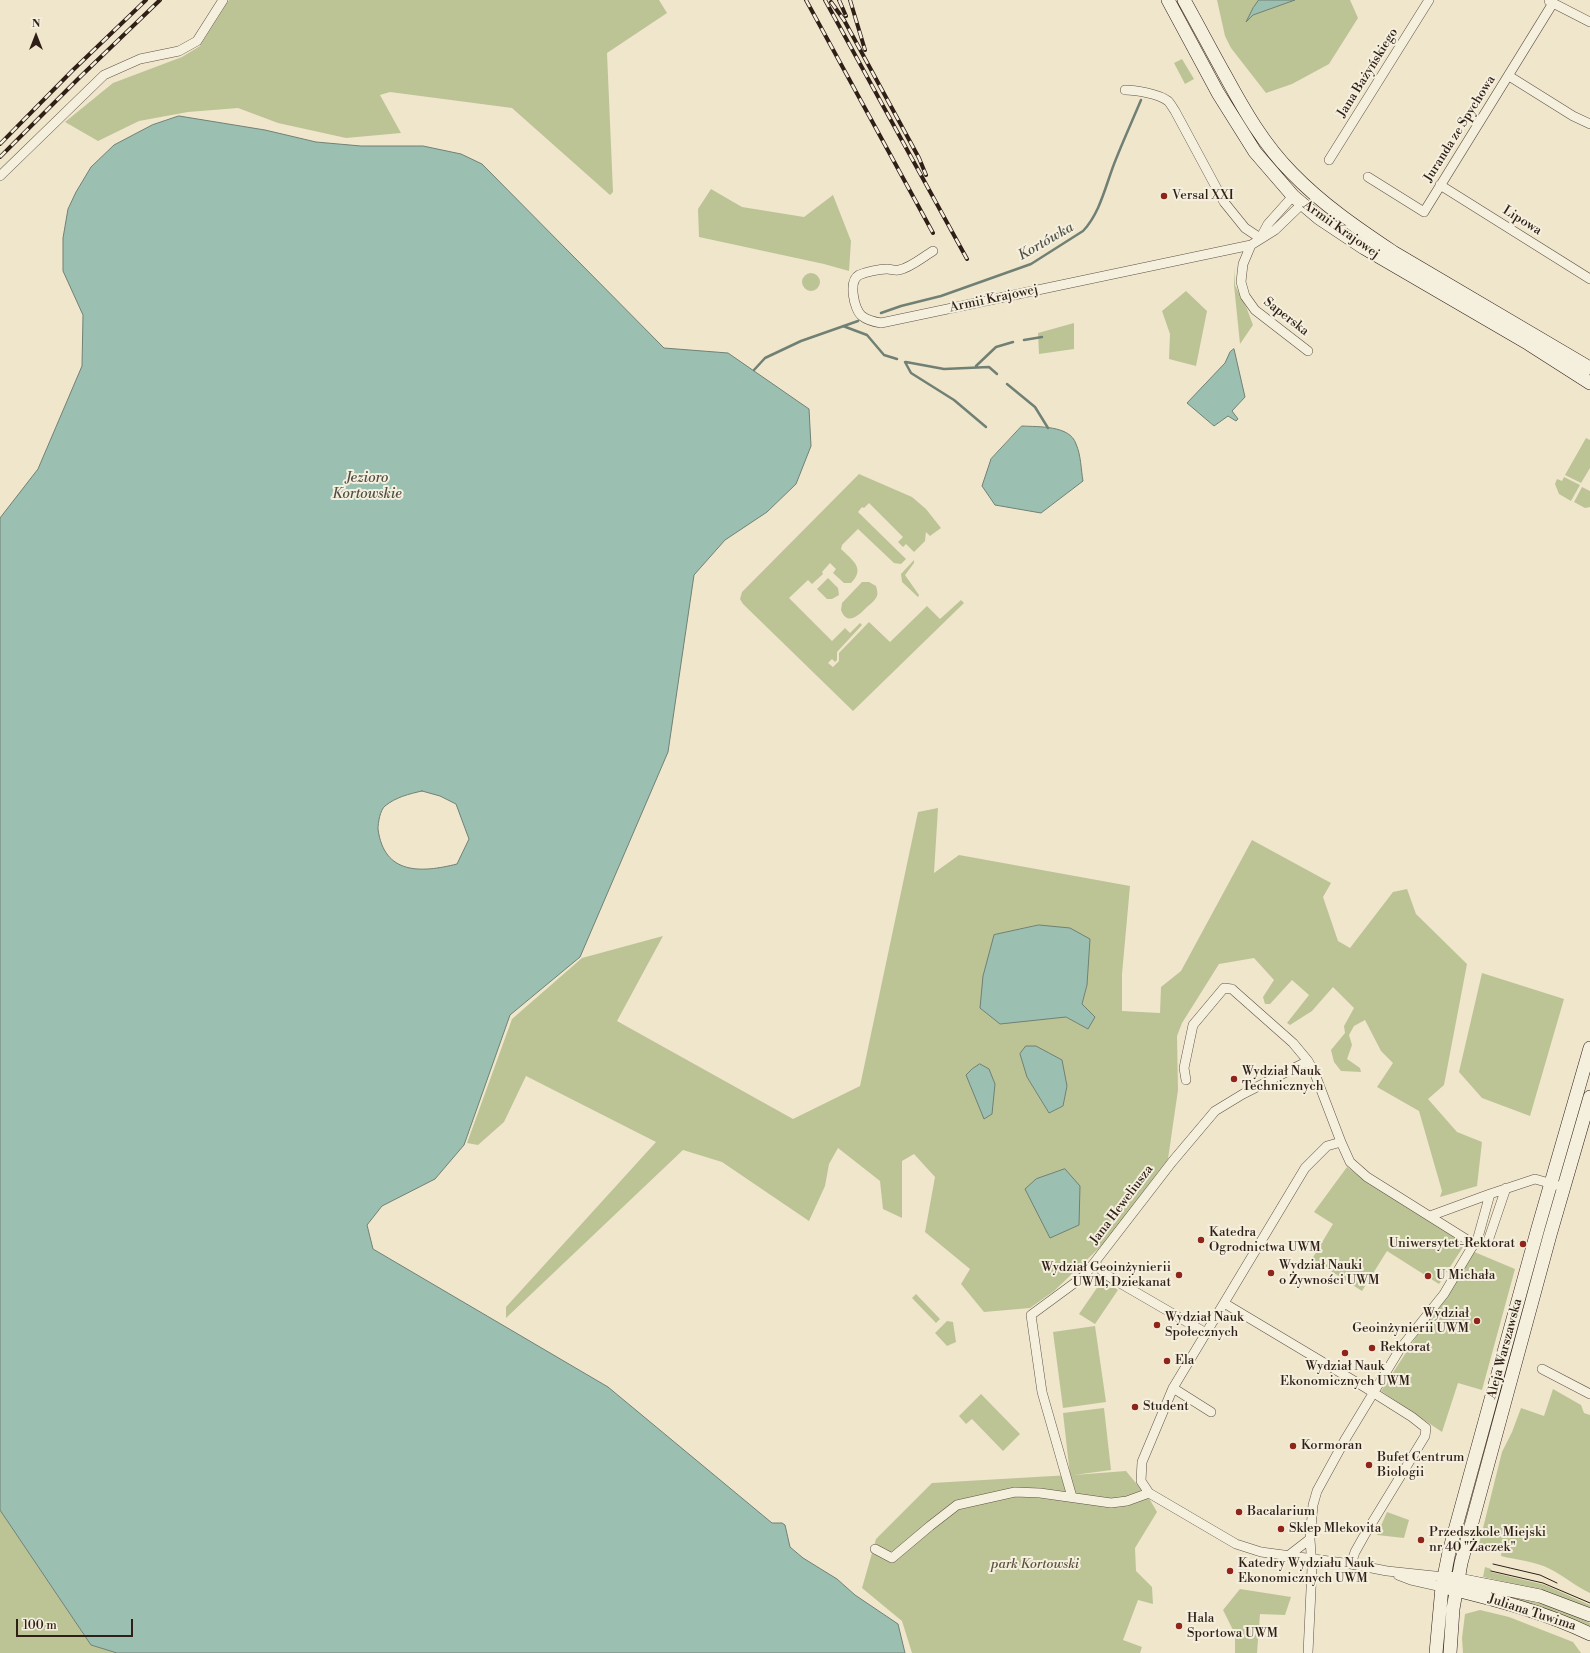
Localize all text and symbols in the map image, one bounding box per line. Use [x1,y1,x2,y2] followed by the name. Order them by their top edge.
[16,16,56,56] north arrow
[32,17,40,31] text: N
[1334,25,1402,121] street label: Jana Bażyńskiego
[1421,73,1499,185] street label: Juranda ze Spychowa
[1172,188,1234,204] place label: Versal XXI
[1159,191,1169,201] marker: Versal XXI
[1300,198,1382,262] street label: Armii Krajowej
[1500,203,1544,239] street label: Lipowa
[1015,219,1077,265] water label: Kortówka
[948,282,1040,316] street label: Armii Krajowej
[1260,294,1312,340] street label: Saperska
[332,471,402,504] water label: Jezioro Kortowskie
[1242,1064,1323,1095] place label: Wydział Nauk Technicznych
[1229,1074,1239,1084] marker: Wydział Nauk Technicznych
[1087,1162,1157,1248] street label: Jana Heweliusza
[1209,1225,1321,1256] place label: Katedra Ogrodnictwa UWM
[1196,1235,1206,1245] marker: Katedra Ogrodnictwa UWM
[1389,1236,1515,1252] place label: Uniwersytet-Rektorat
[1518,1239,1528,1249] marker: Uniwersytet-Rektorat
[1279,1258,1379,1289] place label: Wydział Nauki o Żywności UWM
[1041,1260,1171,1291] place label: Wydział Geoinżynierii UWM, Dziekanat
[1266,1268,1276,1278] marker: Wydział Nauki o Żywności UWM
[1436,1268,1495,1284] place label: U Michała
[1174,1270,1184,1280] marker: Wydział Geoinżynierii UWM, Dziekanat
[1423,1271,1433,1281] marker: U Michała
[1484,1297,1526,1401] street label: Aleja Warszawska
[1352,1306,1469,1337] place label: Wydział Geoinżynierii UWM
[1165,1310,1244,1341] place label: Wydział Nauk Społecznych
[1472,1316,1482,1326] marker: Wydział Geoinżynierii UWM
[1152,1320,1162,1330] marker: Wydział Nauk Społecznych
[1380,1340,1431,1356] place label: Rektorat
[1367,1343,1377,1353] marker: Rektorat
[1340,1348,1350,1358] marker: Wydział Nauk Ekonomicznych UWM
[1175,1353,1194,1369] place label: Ela
[1162,1356,1172,1366] marker: Ela
[1280,1359,1410,1390] place label: Wydział Nauk Ekonomicznych UWM
[1143,1399,1189,1415] place label: Student
[1130,1402,1140,1412] marker: Student
[1301,1438,1362,1454] place label: Kormoran
[1288,1441,1298,1451] marker: Kormoran
[1377,1450,1464,1481] place label: Bufet Centrum Biologii
[1364,1460,1374,1470] marker: Bufet Centrum Biologii
[1247,1504,1315,1520] place label: Bacalarium
[1234,1507,1244,1517] marker: Bacalarium
[1289,1521,1381,1537] place label: Sklep Mlekovita
[1276,1524,1286,1534] marker: Sklep Mlekovita
[1429,1525,1546,1556] place label: Przedszkole Miejski nr 40 "Żaczek"
[1416,1535,1426,1545] marker: Przedszkole Miejski nr 40 "Żaczek"
[1238,1556,1374,1587] place label: Katedry Wydziału Nauk Ekonomicznych UWM
[991,1557,1079,1573] park label: park Kortowski
[1225,1566,1235,1576] marker: Katedry Wydziału Nauk Ekonomicznych UWM
[1486,1591,1578,1635] street label: Juliana Tuwima
[18,1611,135,1637] scale bar
[1187,1611,1278,1642] place label: Hala Sportowa UWM
[23,1618,57,1633] text: 100 m
[1174,1621,1184,1631] marker: Hala Sportowa UWM

